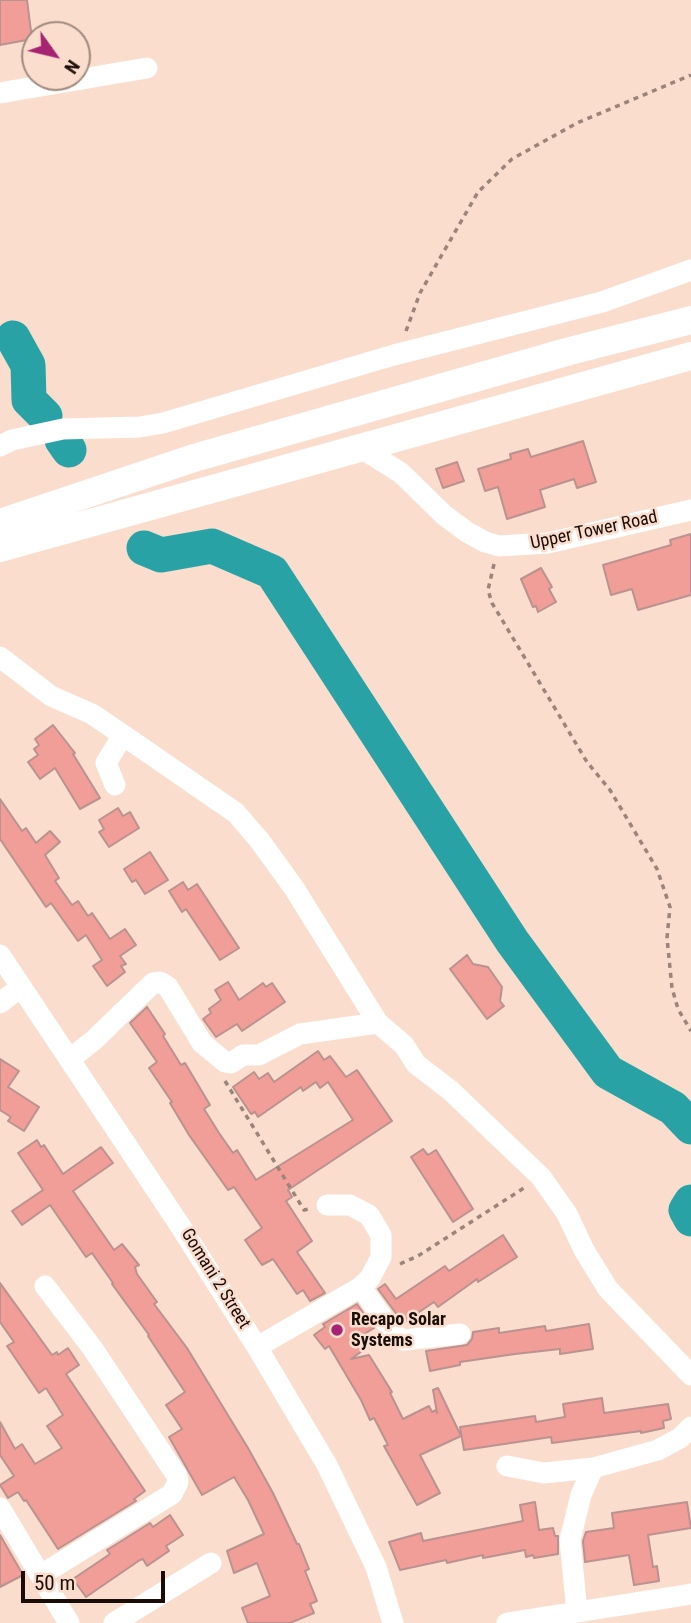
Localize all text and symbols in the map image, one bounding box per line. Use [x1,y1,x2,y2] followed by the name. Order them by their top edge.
[21,21,91,91] north arrow
[59,56,85,78] text: N
[528,507,660,555] street label: Upper Tower Road
[176,1225,254,1333] street label: Gomani 2 Street
[351,1309,446,1352] place label: Recapo Solar Systems
[329,1322,345,1338] marker: Recapo Solar Systems
[24,1556,168,1600] scale bar
[34,1571,75,1595] text: 50 m

